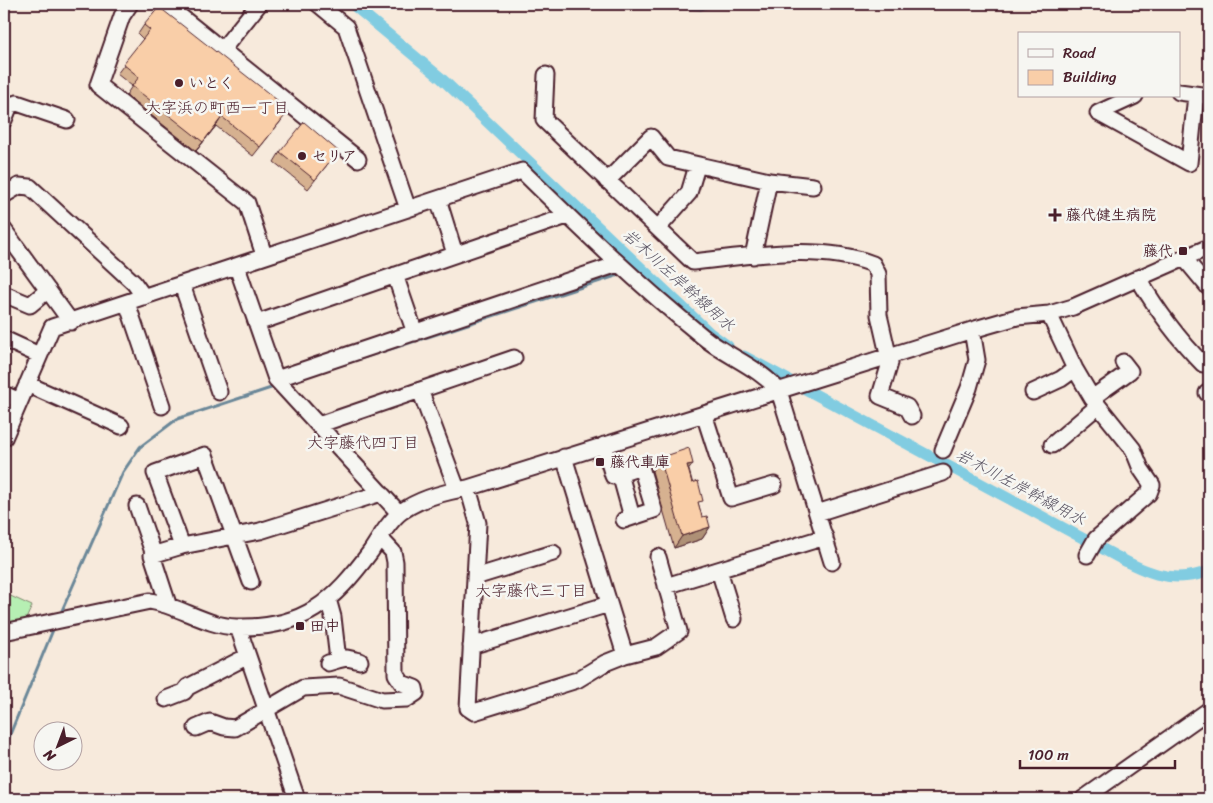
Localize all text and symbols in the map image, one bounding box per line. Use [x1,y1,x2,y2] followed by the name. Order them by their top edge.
[1018,32,1180,98] legend
[1063,40,1096,66] text: Road
[1063,64,1117,90] text: Building
[189,70,234,96] place label: いとく
[173,77,185,89] marker: いとく
[145,93,289,122] district label: 大字浜の町西一丁目
[312,143,357,169] place label: セリア
[296,150,308,162] marker: セリア
[1066,202,1156,228] place label: 藤代健生病院
[1048,208,1062,222] marker: 藤代健生病院
[616,221,742,339] water label: 岩木川左岸幹線用水
[1143,238,1173,264] place label: 藤代
[1177,245,1189,257] marker: 藤代
[307,428,419,457] district label: 大字藤代四丁目
[951,440,1091,534] water label: 岩木川左岸幹線用水
[610,449,670,475] place label: 藤代車庫
[594,456,606,468] marker: 藤代車庫
[475,576,587,605] district label: 大字藤代三丁目
[310,613,340,639] place label: 田中
[294,620,306,632] marker: 田中
[32,720,82,770] north arrow
[1020,738,1176,770] scale bar
[1028,742,1069,768] text: 100 m
[37,743,62,768] text: N

